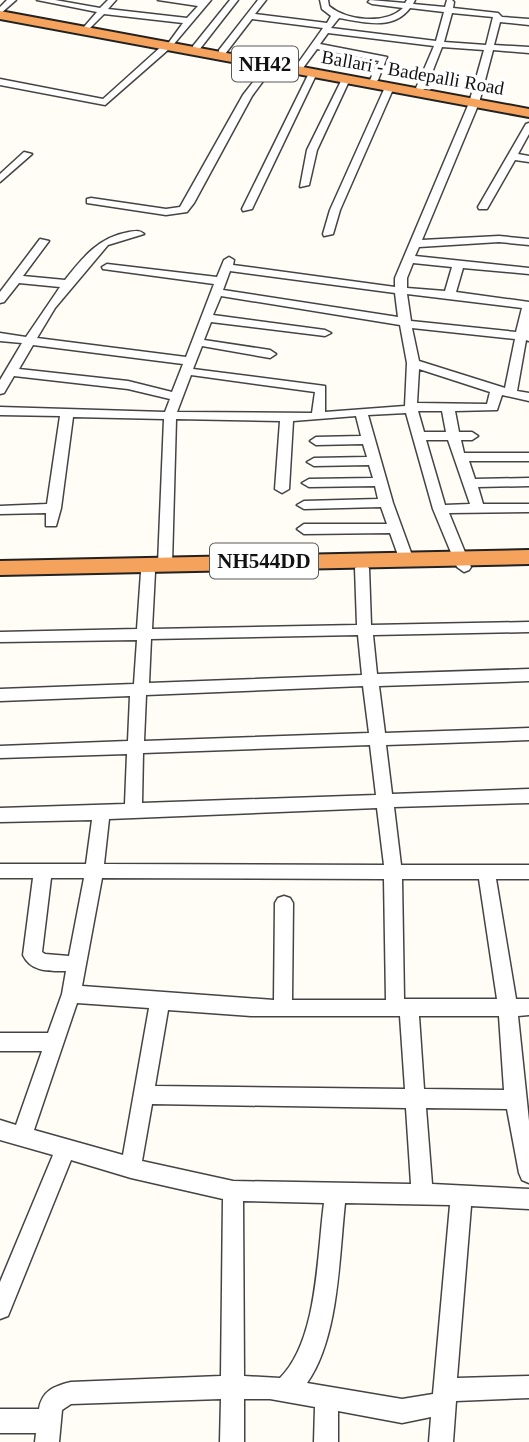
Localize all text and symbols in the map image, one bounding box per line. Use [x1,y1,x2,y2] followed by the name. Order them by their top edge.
[232,46,298,82] road number: NH42
[320,46,506,99] street label: Ballari - Badepalli Road
[210,544,318,578] road number: NH544DD

